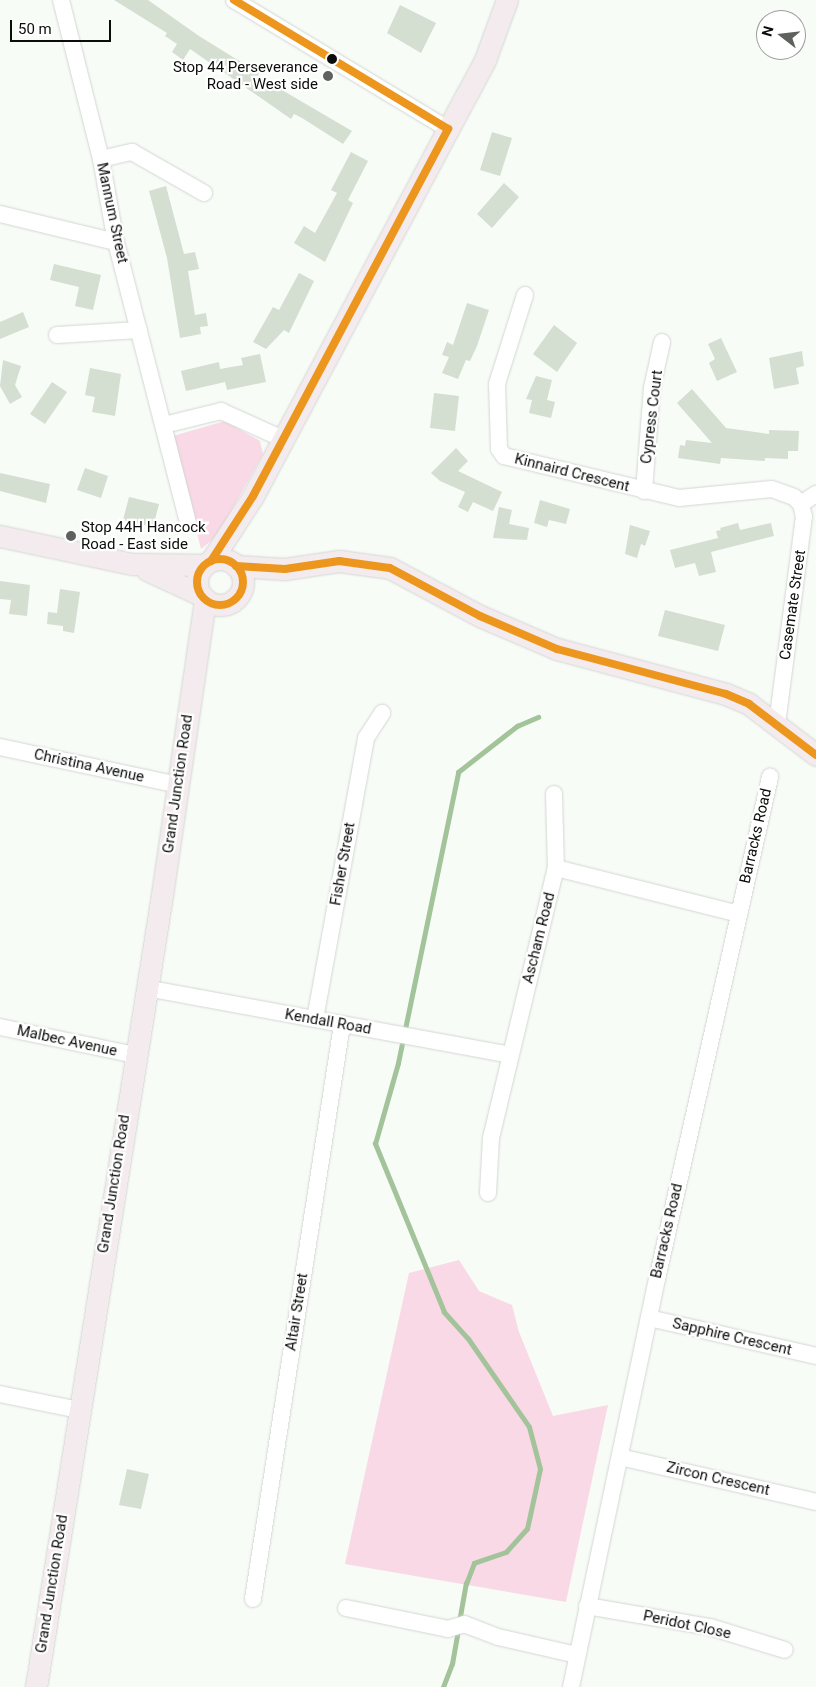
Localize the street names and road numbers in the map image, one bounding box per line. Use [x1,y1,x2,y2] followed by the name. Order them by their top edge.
[93,161,131,265] street label: Mannum Street
[637,369,667,465] street label: Cypress Court
[513,450,631,496] street label: Kinnaird Crescent
[776,549,810,661] street label: Casemate Street
[159,714,197,854] street label: Grand Junction Road
[32,746,146,786] street label: Christina Avenue
[736,787,776,885] street label: Barracks Road
[327,821,359,907] street label: Fisher Street
[519,891,559,985] street label: Ascham Road
[283,1006,373,1038] street label: Kendall Road
[15,1022,119,1060] street label: Malbec Avenue
[94,1114,134,1254] street label: Grand Junction Road
[647,1182,687,1280] street label: Barracks Road
[282,1272,312,1352] street label: Altair Street
[671,1315,793,1359] street label: Sapphire Crescent
[665,1458,771,1500] street label: Zircon Crescent
[32,1514,72,1654] street label: Grand Junction Road
[641,1607,733,1643] street label: Peridot Close

